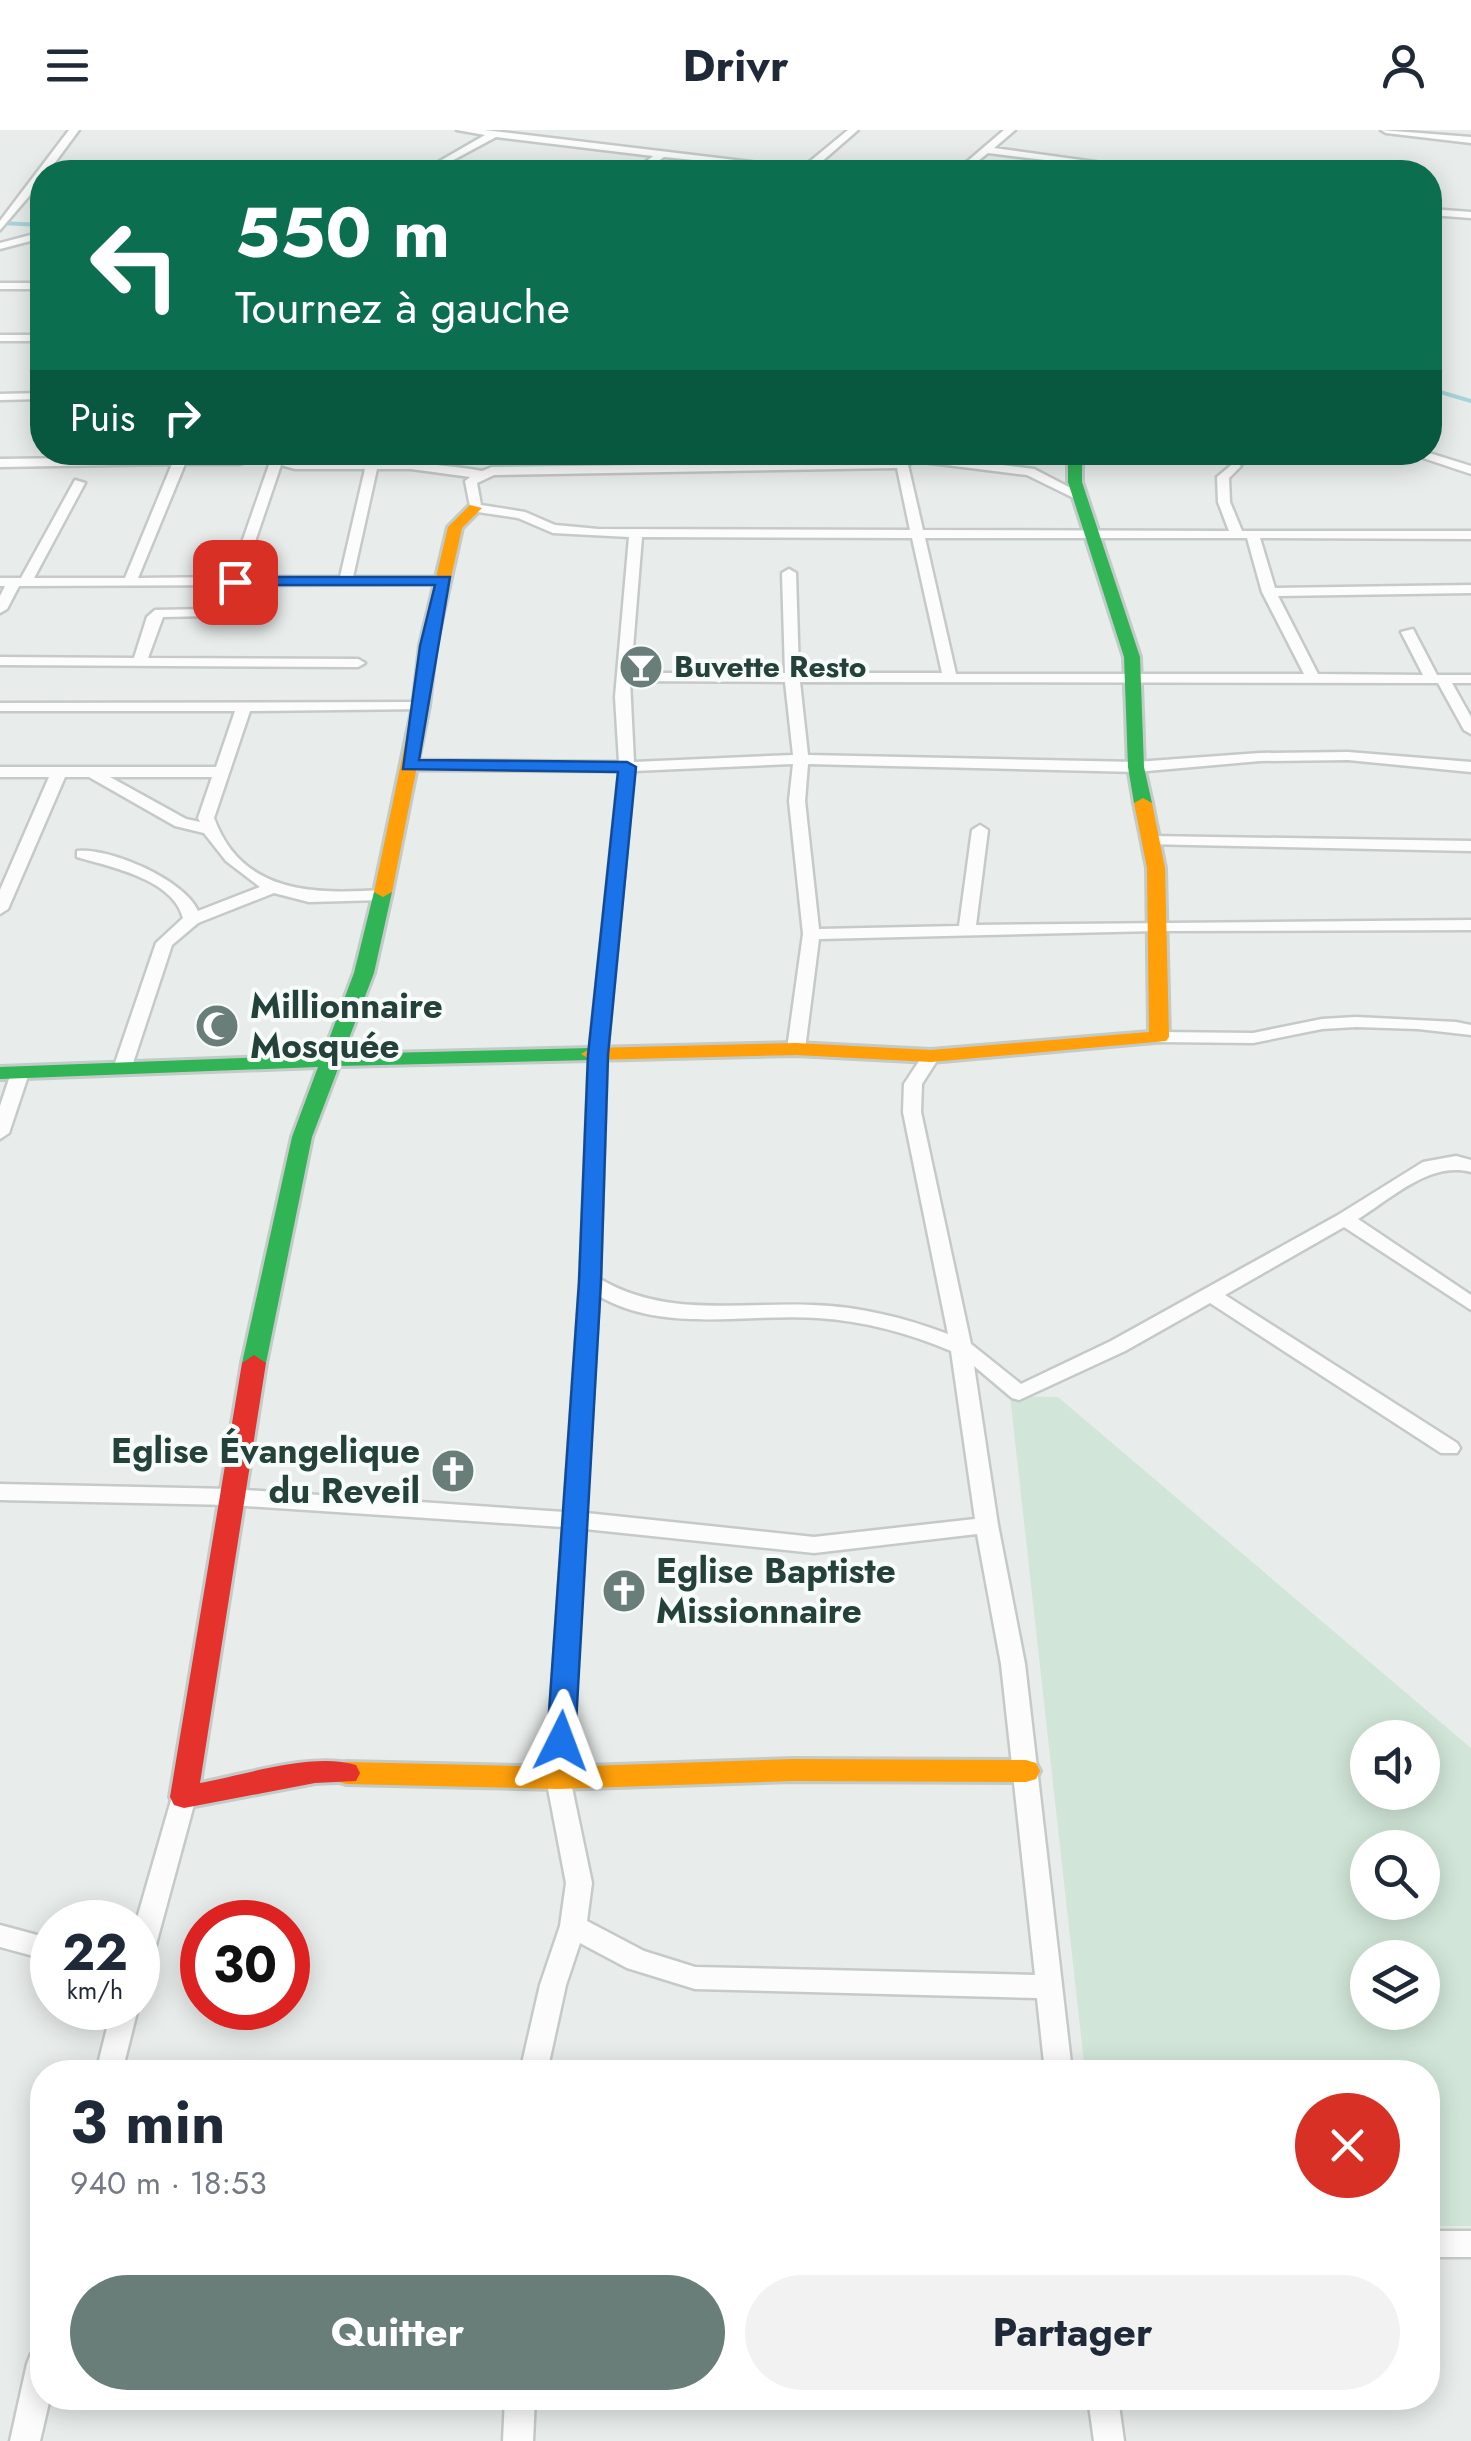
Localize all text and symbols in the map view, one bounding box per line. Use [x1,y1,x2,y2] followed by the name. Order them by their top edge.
[682,33,789,98] text: Drivr
[40,38,95,93] icon: menu
[1376,38,1431,93] icon: person
[235,182,450,283] text: 550 m
[70,200,200,330] icon: left
[235,275,570,340] text: Tournez à gauche
[70,390,135,445] text: Puis
[155,390,210,445] icon: right
[193,540,278,625] pin
[208,555,263,610] icon: arrive
[618,644,664,690] bar icon: Buvette Resto
[674,645,867,688] place label: Buvette Resto
[250,981,443,1071] place label: Millionnaire Mosquée
[194,1003,240,1049] mosque icon: Millionnaire Mosquée
[111,1426,420,1516] place label: Eglise Évangelique du Reveil
[430,1448,476,1494] church icon: Eglise Évangelique du Reveil
[656,1546,896,1636] place label: Eglise Baptiste Missionnaire
[601,1568,647,1614] church icon: Eglise Baptiste Missionnaire
[509,1689,613,1793] position arrow
[1350,1720,1440,2030] map controls
[1350,1720,1440,1810] button: sound
[1350,1830,1440,1920] button: search
[180,1900,310,2030] speed limit sign: 30
[62,1916,128,1989] text: 22
[1350,1940,1440,2030] button: layers
[67,1972,123,2008] text: km/h
[70,2079,226,2166] text: 3 min
[1295,2093,1400,2198] button: close
[70,2160,267,2206] text: 940 m · 18:53
[70,2275,725,2390] button: Quitter
[745,2275,1400,2390] button: Partager

